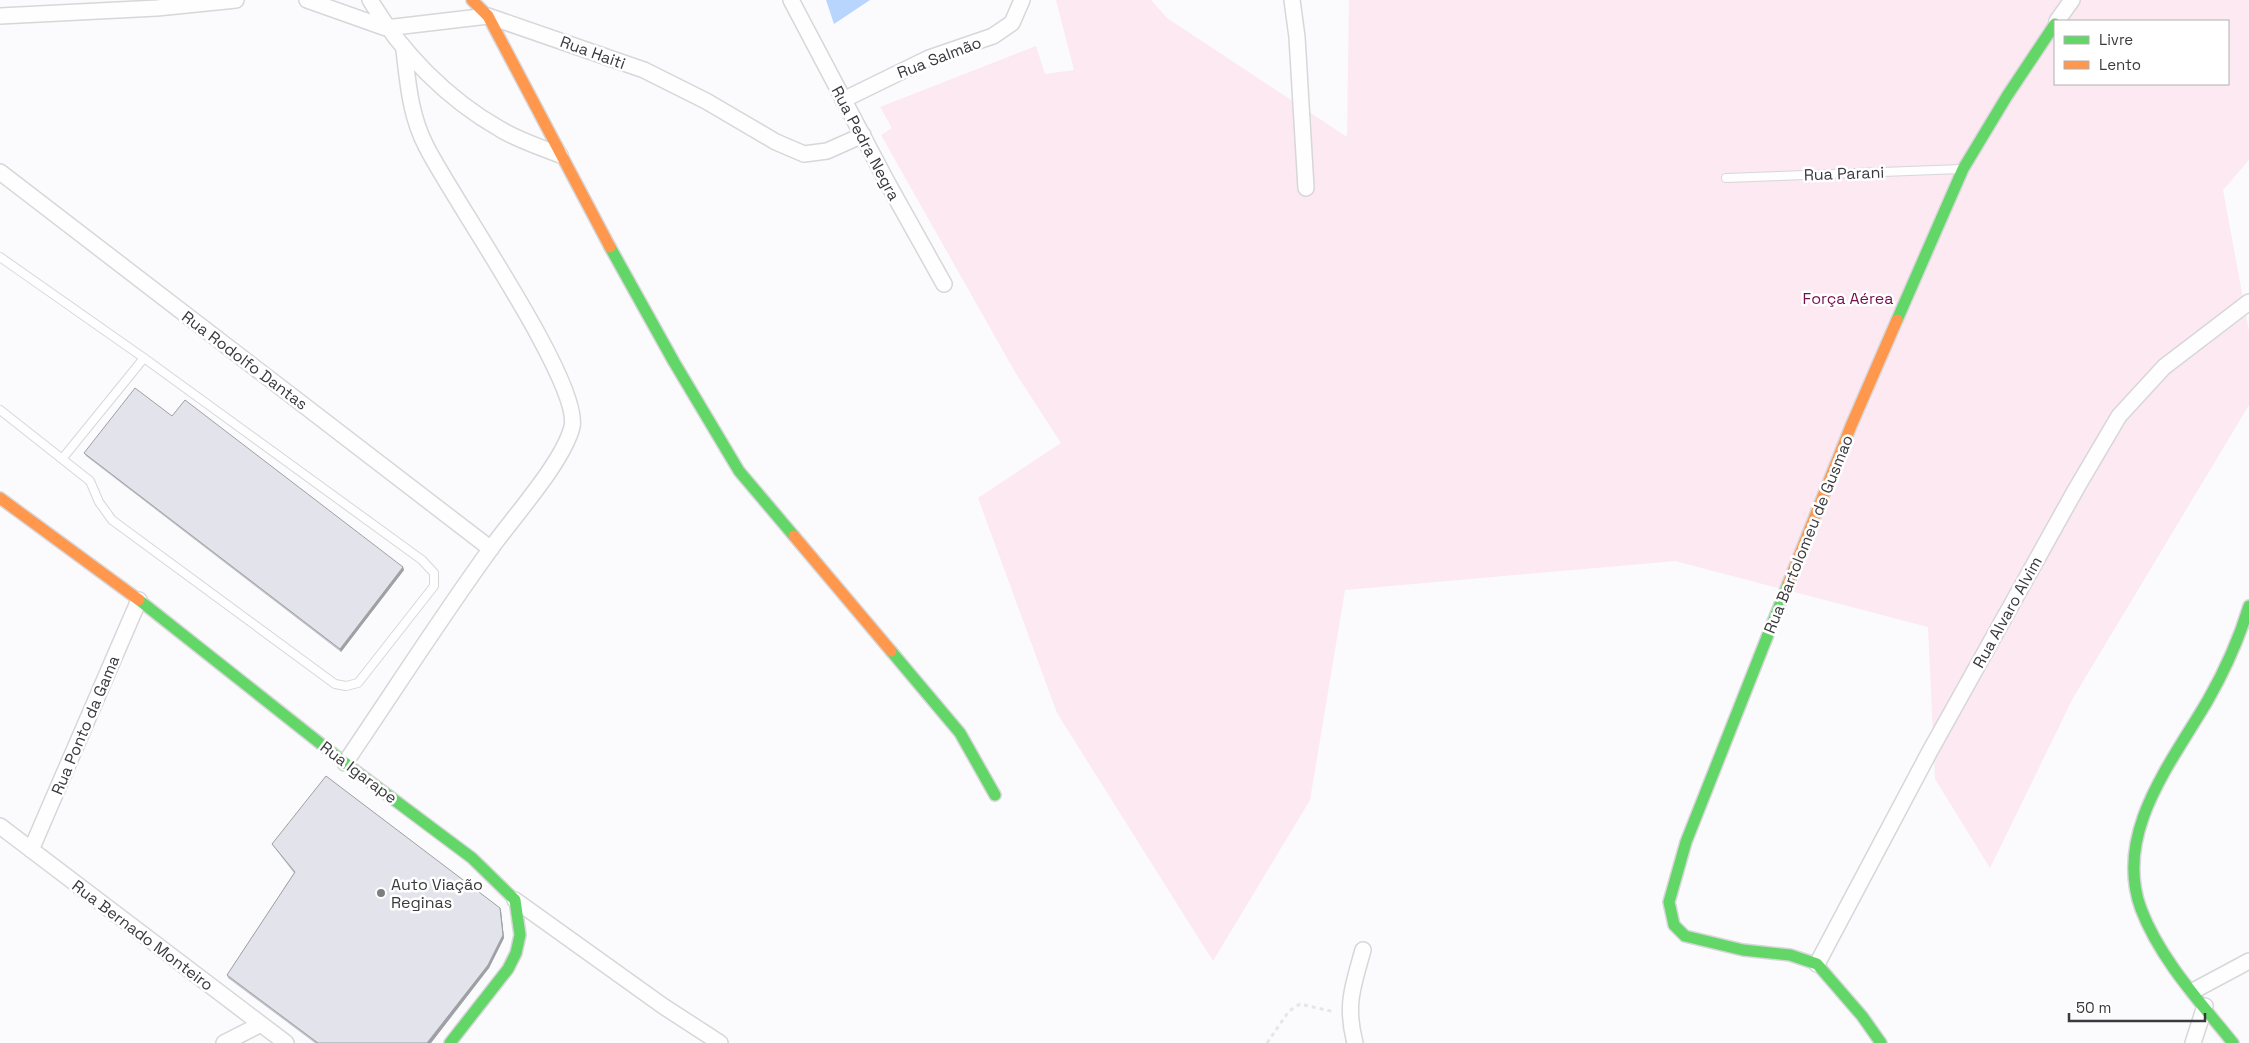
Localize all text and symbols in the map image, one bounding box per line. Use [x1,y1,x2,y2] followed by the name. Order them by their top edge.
[2054,20,2229,85] legend
[2099,30,2133,49] text: Livre
[557,31,628,74] street label: Rua Haiti
[894,32,984,83] street label: Rua Salmão
[2099,55,2141,74] text: Lento
[827,82,905,204] street label: Rua Pedra Negra
[1803,162,1885,185] street label: Rua Parani
[1803,288,1893,309] park label: Força Aérea
[178,306,312,415] street label: Rua Rodolfo Dantas
[1759,432,1858,637] street label: Rua Bartolomeu de Gusmao
[1968,553,2047,672] street label: Rua Alvaro Alvim
[47,652,124,798] street label: Rua Ponto da Gama
[316,737,401,808] street label: Rua Igarape
[391,874,483,913] place label: Auto Viação Reginas
[68,875,218,995] street label: Rua Bernado Monteiro
[375,887,387,899] marker: Auto Viação Reginas
[2069,990,2205,1022] scale bar
[2076,998,2111,1017] text: 50 m

